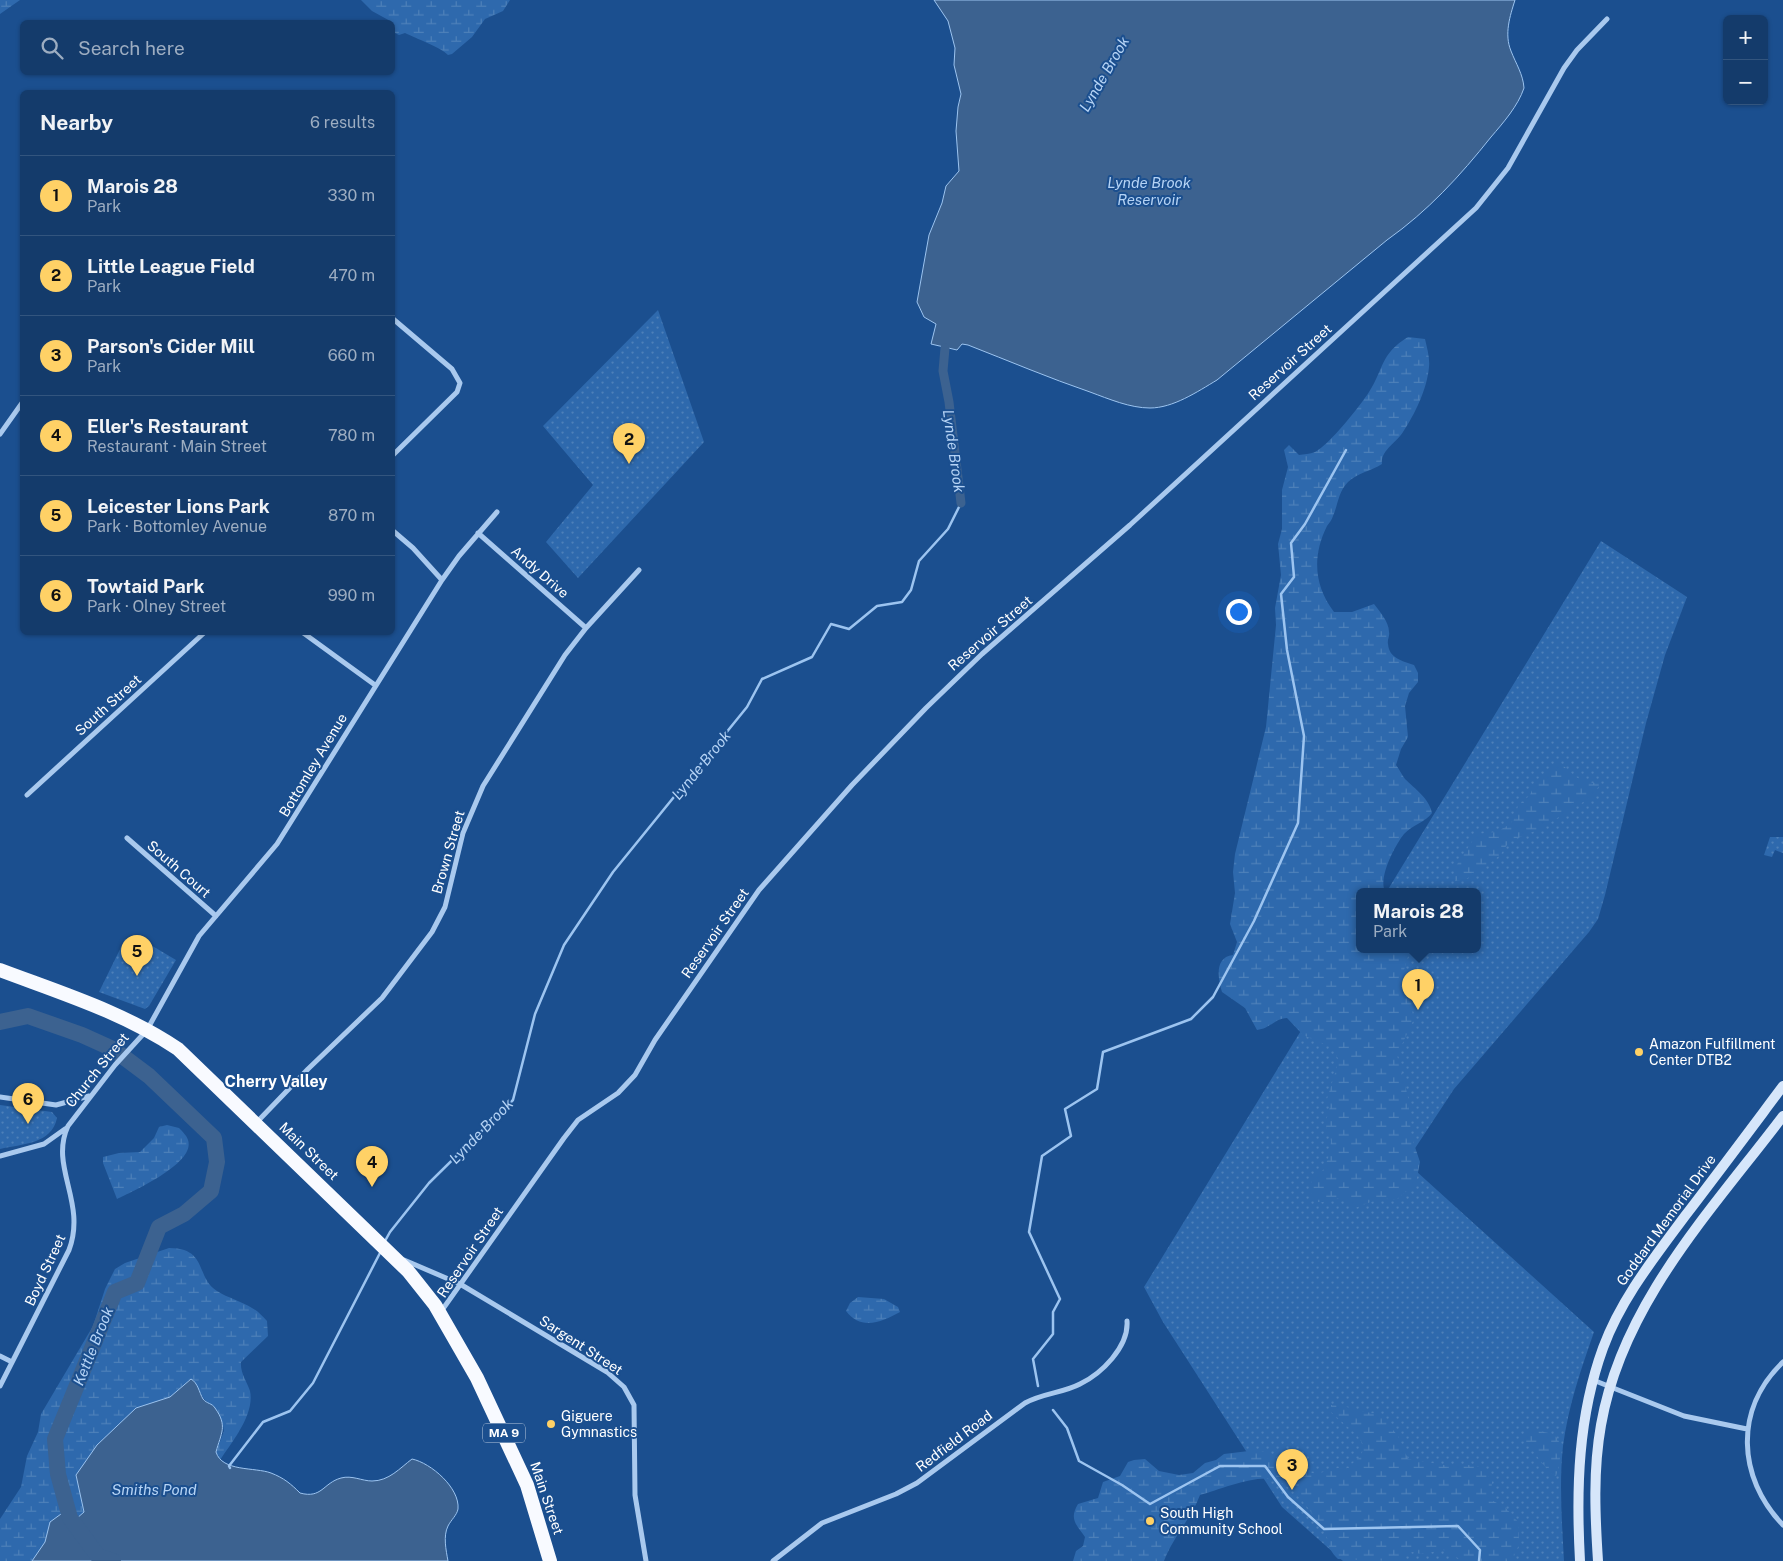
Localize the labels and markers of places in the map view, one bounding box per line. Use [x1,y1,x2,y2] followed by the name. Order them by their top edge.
[613,423,645,464] pin: 2
[121,935,153,976] pin: 5
[1402,969,1434,1010] pin: 1
[1649,1036,1776,1068] place label: Amazon Fulfillment Center DTB2
[1633,1046,1645,1058] marker: Amazon Fulfillment Center DTB2
[12,1083,44,1124] pin: 6
[356,1146,388,1187] pin: 4
[561,1408,637,1440] place label: Giguere Gymnastics
[545,1418,557,1430] marker: Giguere Gymnastics
[1276,1449,1308,1490] pin: 3
[1160,1505,1283,1537] place label: South High Community School
[1144,1515,1156,1527] marker: South High Community School

